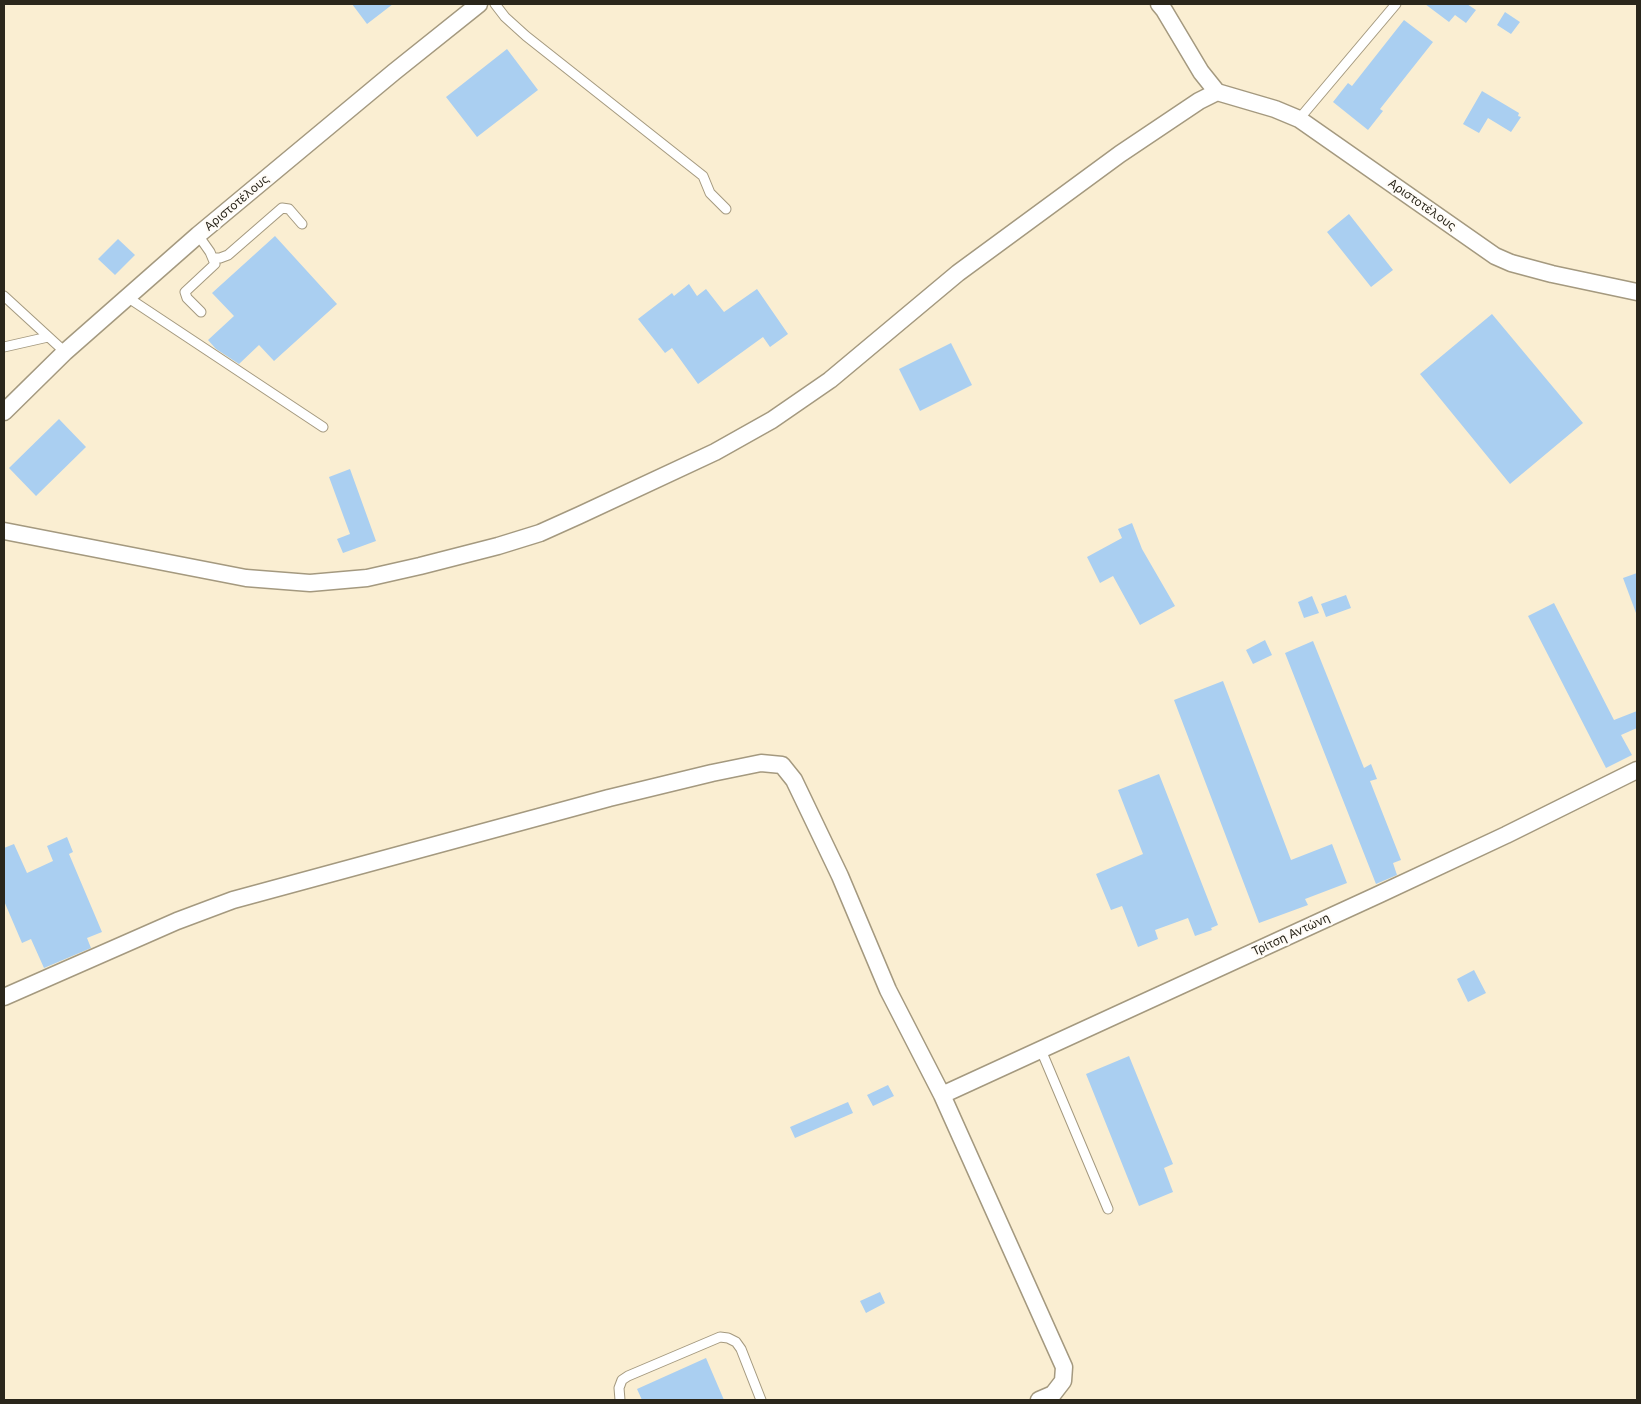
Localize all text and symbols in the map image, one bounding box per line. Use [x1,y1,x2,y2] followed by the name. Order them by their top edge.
[202,172,272,234] street label: Αριστοτέλους
[1385,176,1459,234] street label: Αριστοτέλους
[1250,911,1332,959] street label: Τρίτση Αντώνη

